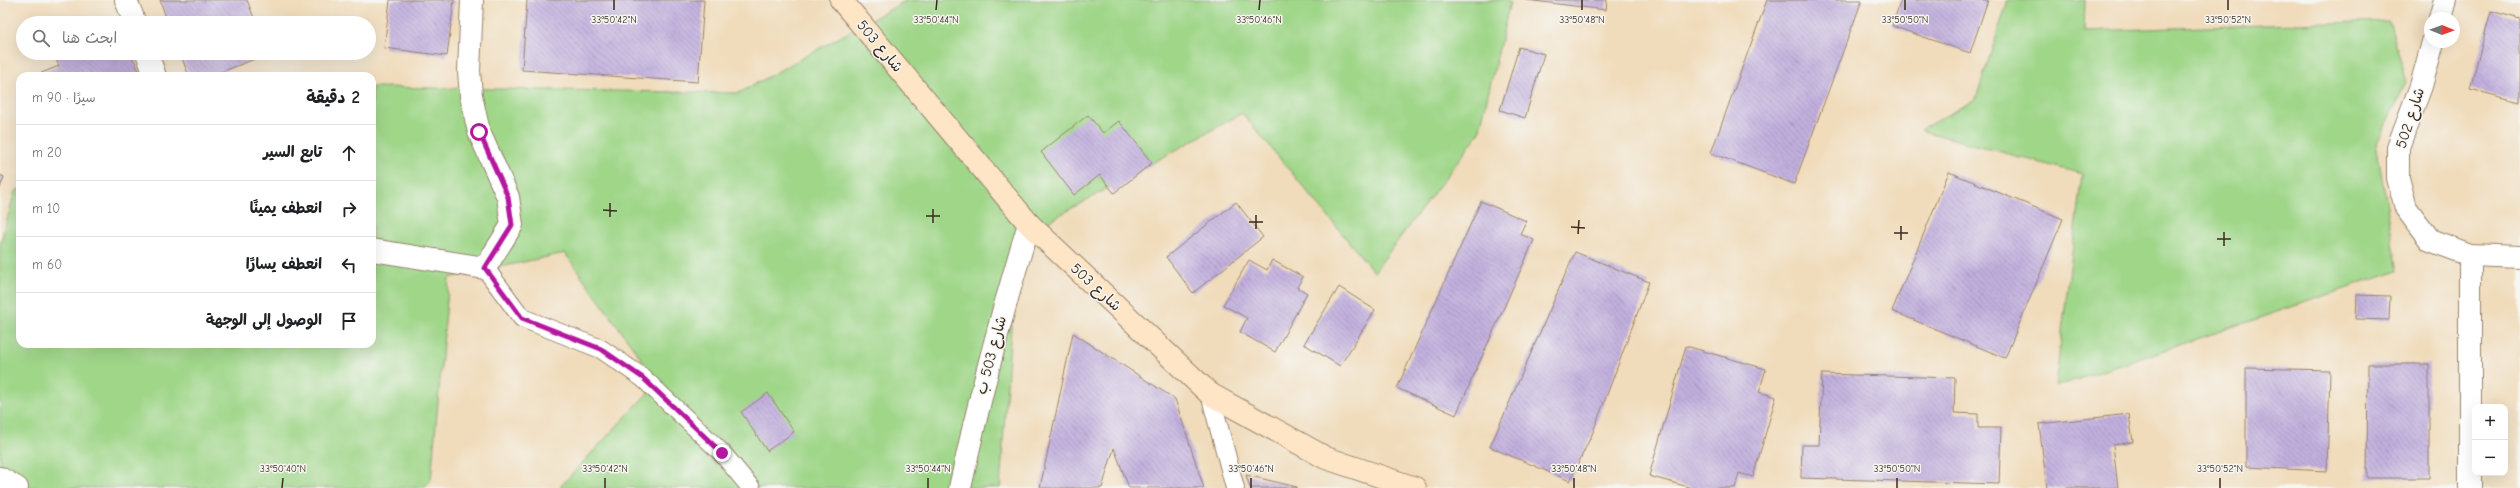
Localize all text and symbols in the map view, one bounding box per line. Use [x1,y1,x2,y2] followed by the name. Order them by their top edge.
[2424,12,2460,48] north arrow
[591,14,637,26] text: 33°50'42"N
[913,14,959,26] text: 33°50'44"N
[1236,14,1282,26] text: 33°50'46"N
[1559,14,1605,26] text: 33°50'48"N
[1882,14,1928,26] text: 33°50'50"N
[2205,14,2251,26] text: 33°50'52"N
[16,16,376,60] search box
[852,16,907,76] street label: شارع 503
[30,27,52,49] icon: search
[62,29,117,47] text: ابحث هنا
[2392,85,2429,151] street label: شارع 502
[306,88,360,107] text: 2 دقيقة
[32,90,96,105] text: سيرًا · 90 m
[470,123,488,141] route start
[338,142,360,164] icon: ahead
[263,143,322,161] text: تابع السير
[32,145,62,160] text: 20 m
[338,198,360,220] icon: right
[250,199,322,217] text: انعطف يمينًا
[32,201,60,216] text: 10 m
[338,254,360,276] icon: left
[246,255,322,273] text: انعطف يسارًا
[32,257,62,272] text: 60 m
[1066,259,1125,316] street label: شارع 503
[338,310,360,332] icon: arrive
[206,311,322,329] text: الوصول إلى الوجهة
[972,314,1011,396] street label: شارع 503 ب
[2472,404,2508,476] map controls
[2472,404,2508,440] button: +
[2472,440,2508,476] button: −
[713,444,731,462] route end
[260,463,306,475] text: 33°50'40"N
[582,463,628,475] text: 33°50'42"N
[905,463,951,475] text: 33°50'44"N
[1228,463,1274,475] text: 33°50'46"N
[1551,463,1597,475] text: 33°50'48"N
[1874,463,1920,475] text: 33°50'50"N
[2197,463,2243,475] text: 33°50'52"N

